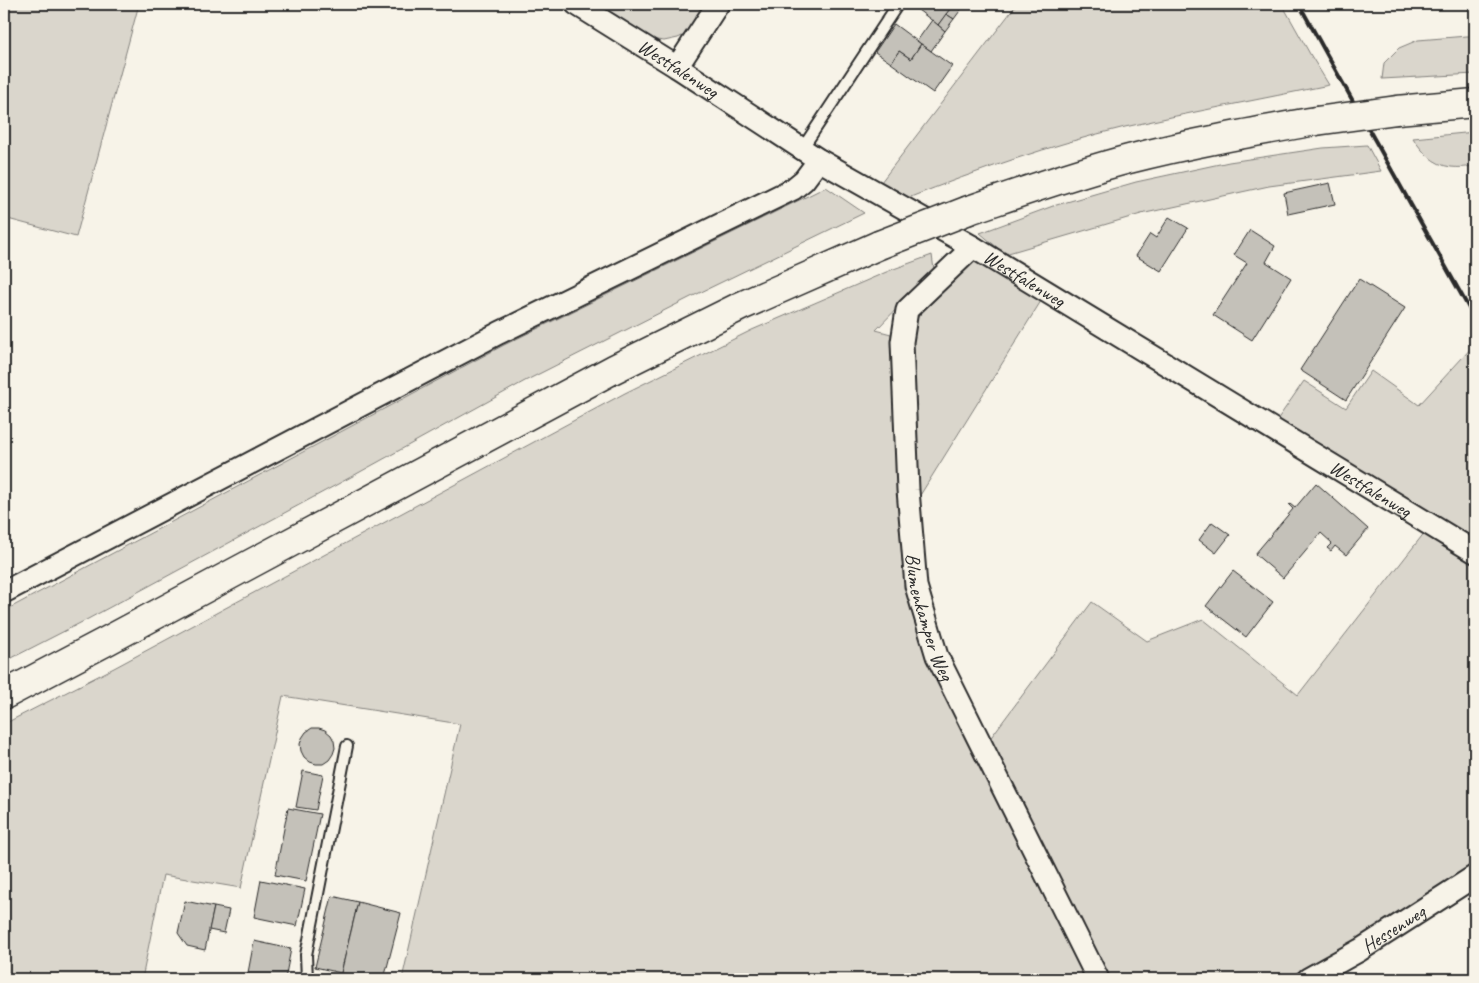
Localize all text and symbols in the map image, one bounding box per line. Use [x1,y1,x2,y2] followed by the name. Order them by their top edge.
[633,33,724,104] street label: Westfalenweg
[979,244,1071,313] street label: Westfalenweg
[1325,454,1417,523] street label: Westfalenweg
[901,552,960,686] street label: Blumenkamper Weg
[1357,898,1431,958] street label: Hessenweg

